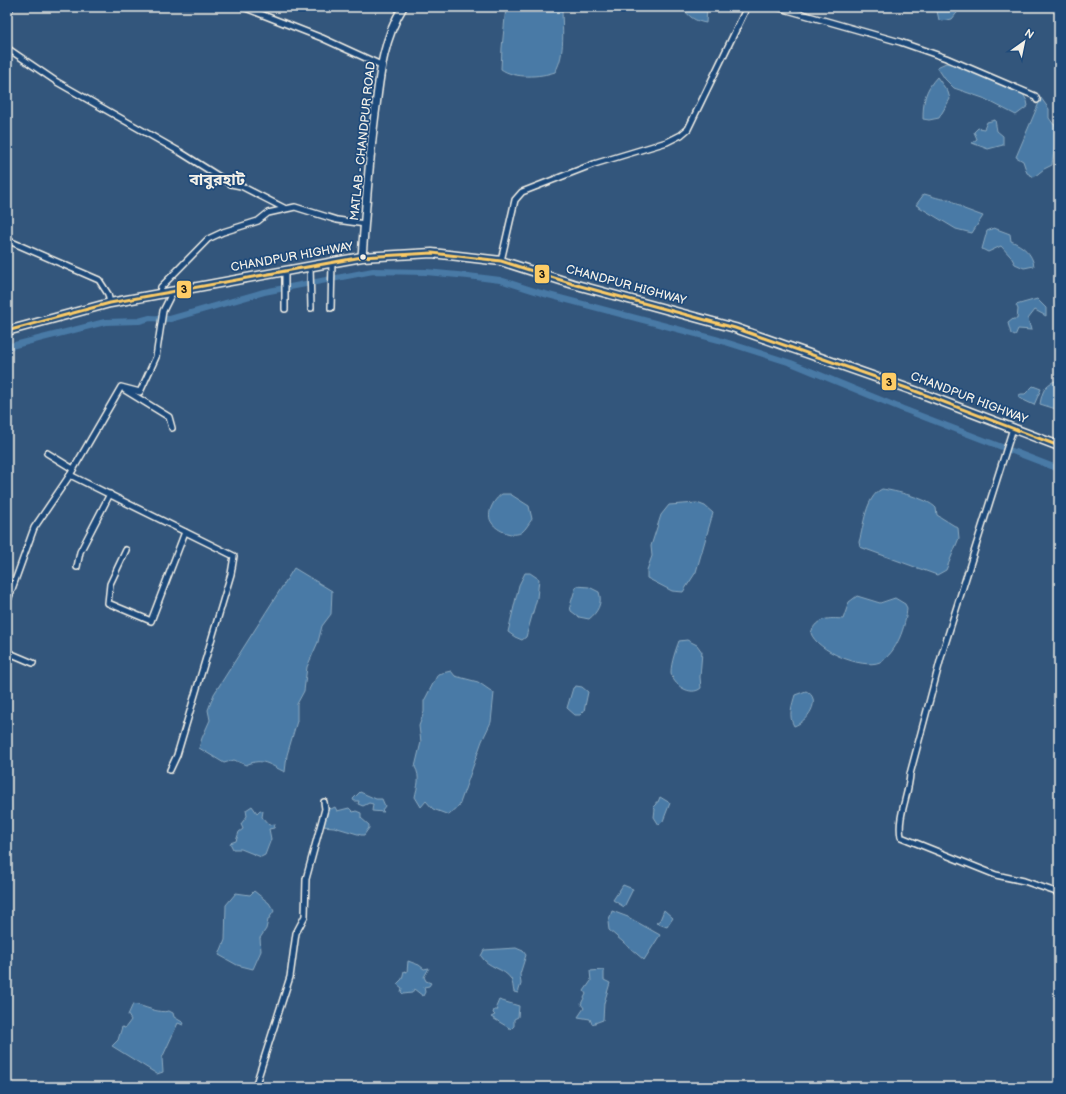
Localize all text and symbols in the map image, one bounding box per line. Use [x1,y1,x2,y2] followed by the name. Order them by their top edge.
[1004,22,1044,62] north arrow
[1022,26,1036,42] text: N
[347,60,379,221] street label: MATLAB - CHANDPUR ROAD
[188,171,246,190] district label: বাবুরহাট
[230,239,355,275] street label: CHANDPUR HIGHWAY
[358,252,368,262] unlabelled marker
[564,262,689,309] street label: CHANDPUR HIGHWAY
[534,264,550,284] line badge: 3
[539,268,546,281] text: 3
[176,280,192,299] line badge: 3
[181,283,188,296] text: 3
[908,369,1031,428] street label: CHANDPUR HIGHWAY
[881,372,897,391] line badge: 3
[886,376,893,389] text: 3

